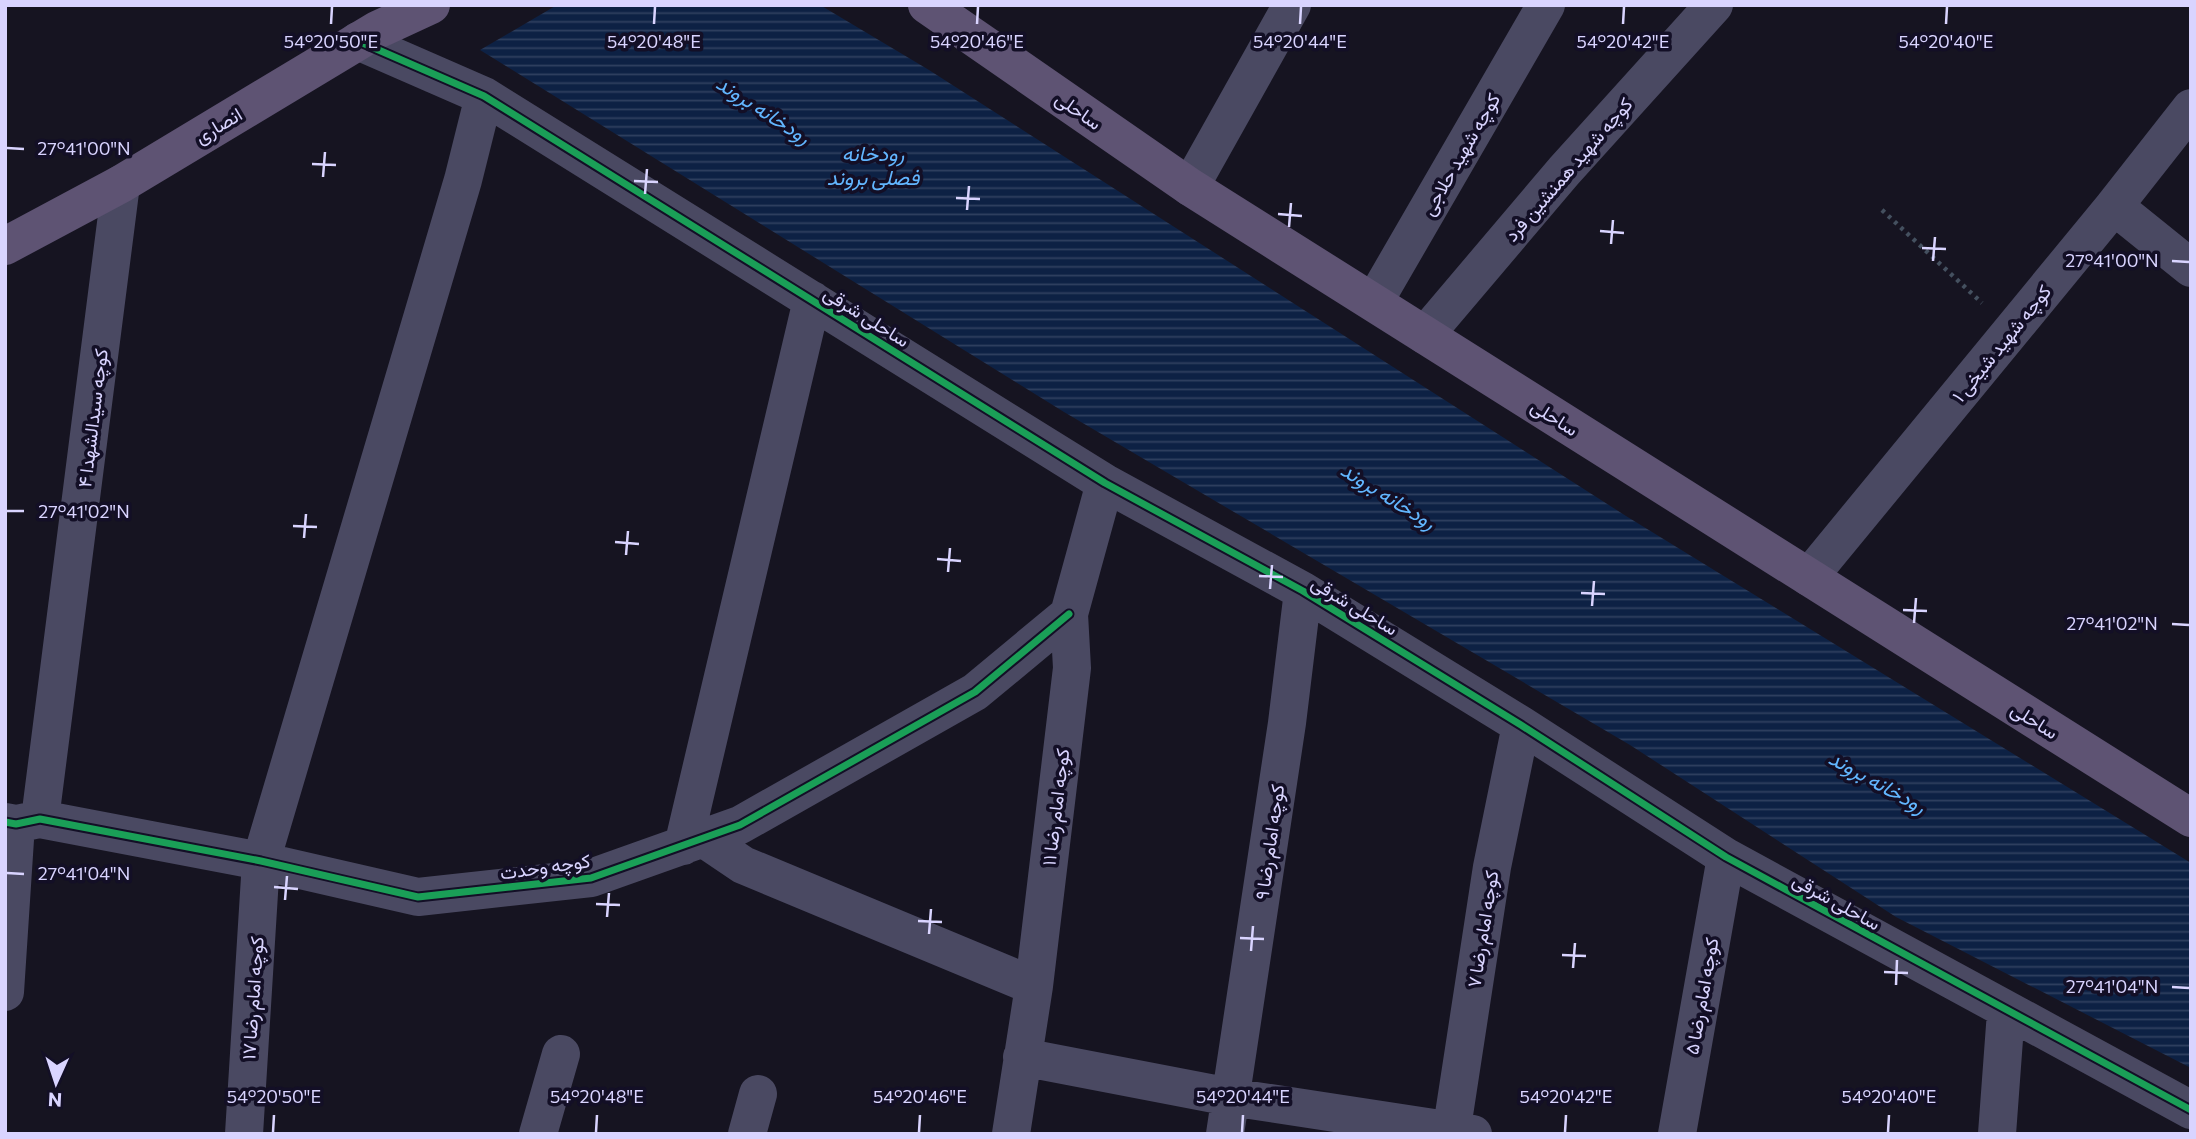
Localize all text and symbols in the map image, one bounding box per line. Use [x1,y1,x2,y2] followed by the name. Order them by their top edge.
[284,30,378,52] text: 54°20'50"E
[607,30,701,52] text: 54°20'48"E
[930,30,1024,52] text: 54°20'46"E
[1253,30,1347,52] text: 54°20'44"E
[1577,30,1669,52] text: 54°20'42"E
[1899,30,1993,52] text: 54°20'40"E
[711,69,816,150] water label: رودخانه بروند
[1051,86,1107,135] street label: ساحلی
[1416,89,1507,221] street label: کوچه شهید حلاجی
[1499,92,1639,248] street label: کوچه شهید همنشین فرد
[190,102,246,149] street label: انصاری
[37,137,131,159] text: 27°41'00"N
[827,140,921,191] water label: رودخانه فصلی بروند
[2065,249,2159,271] text: 27°41'00"N
[1947,280,2058,408] street label: کوچه شهید شیخی ۱
[819,281,914,352] street label: ساحلی شرقی
[72,347,115,489] street label: کوچه سیدالشهدا ۴
[1527,394,1583,441] street label: ساحلی
[1336,456,1441,536] water label: رودخانه بروند
[38,500,130,522] text: 27°41'02"N
[1307,570,1402,641] street label: ساحلی شرقی
[2066,612,2158,634] text: 27°41'02"N
[2007,697,2063,744] street label: ساحلی
[1824,744,1931,820] water label: رودخانه بروند
[1036,747,1077,867] street label: کوچه امام رضا ۱۱
[1250,783,1291,902] street label: کوچه امام رضا ۹
[498,848,592,887] street label: کوچه وحدت
[38,862,130,884] text: 27°41'04"N
[1789,867,1885,935] street label: ساحلی شرقی
[1461,869,1506,990] street label: کوچه امام رضا ۷
[236,935,271,1061] street label: کوچه امام رضا ۱۷
[1679,936,1726,1057] street label: کوچه امام رضا ۵
[2066,975,2158,997] text: 27°41'04"N
[21,1048,91,1118] north arrow
[227,1085,321,1107] text: 54°20'50"E
[550,1085,644,1107] text: 54°20'48"E
[873,1085,967,1107] text: 54°20'46"E
[1196,1085,1290,1107] text: 54°20'44"E
[1520,1085,1612,1107] text: 54°20'42"E
[1842,1085,1936,1107] text: 54°20'40"E
[47,1089,63,1112] text: N

